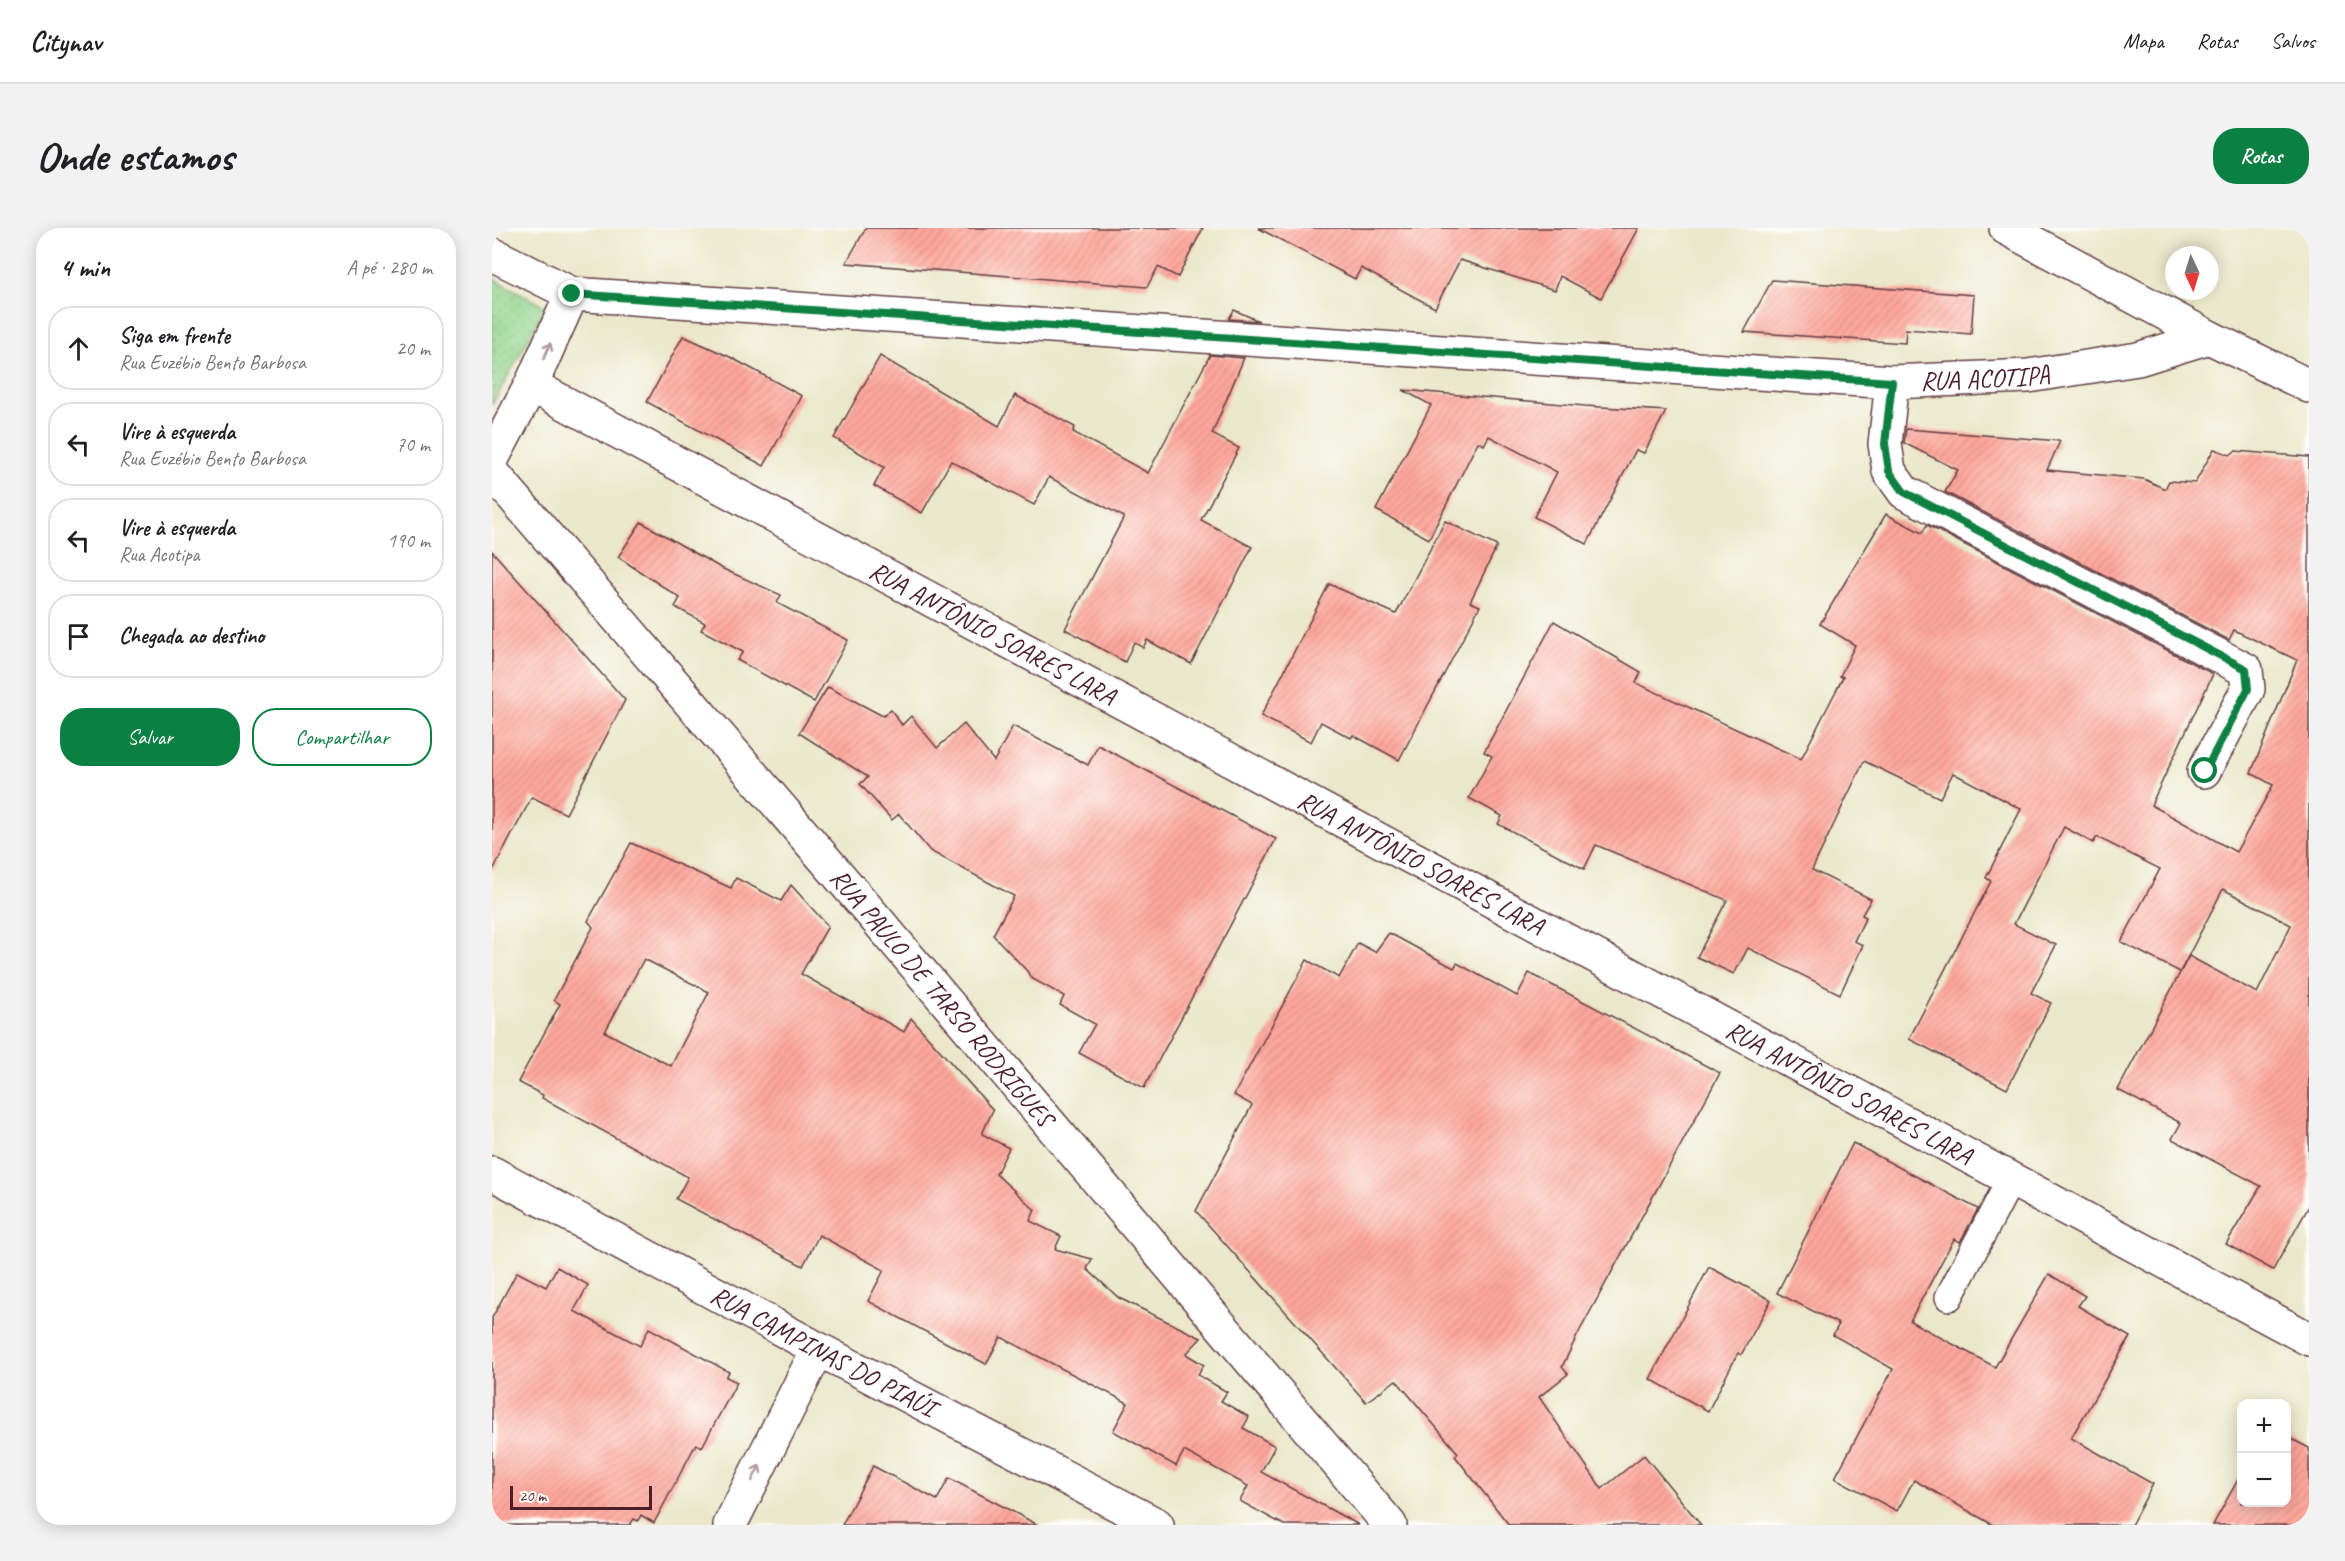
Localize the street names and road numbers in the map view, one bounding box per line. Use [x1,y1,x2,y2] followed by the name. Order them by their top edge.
[1920,356,2053,397] street label: RUA ACOTIPA
[864,553,1123,713] street label: RUA ANTÔNIO SOARES LARA
[1292,783,1552,943] street label: RUA ANTÔNIO SOARES LARA
[823,861,1064,1137] street label: RUA PAULO DE TARSO RODRIGUES
[1720,1013,1980,1173] street label: RUA ANTÔNIO SOARES LARA
[705,1278,946,1426] street label: RUA CAMPINAS DO PIAÚI

